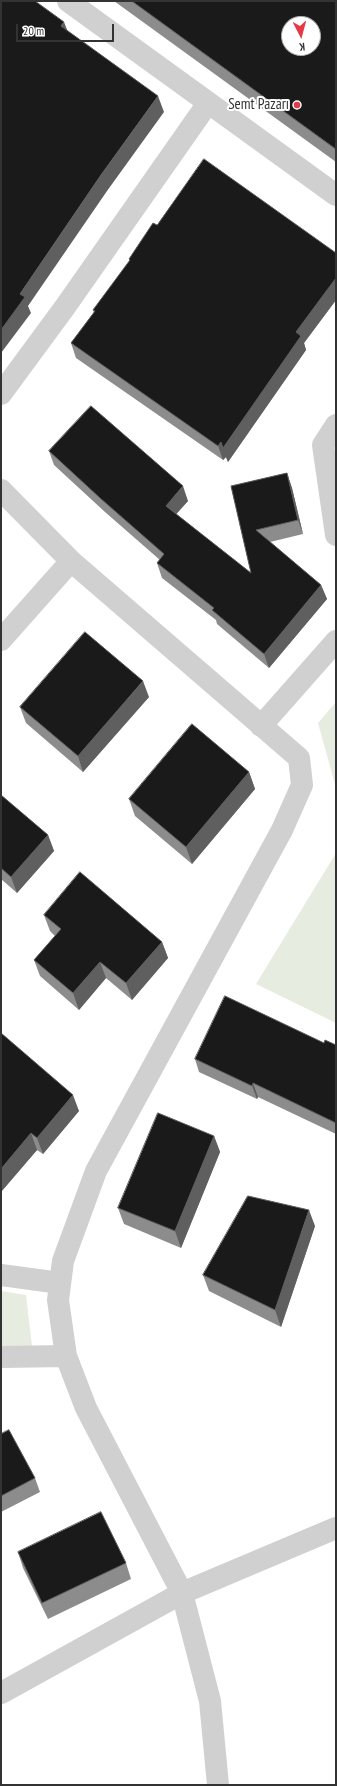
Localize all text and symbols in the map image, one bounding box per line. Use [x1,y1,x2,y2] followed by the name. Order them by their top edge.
[18,16,116,42] scale bar
[281,16,321,56] north arrow
[23,23,44,38] text: 20 m
[299,40,306,54] text: K
[228,96,289,114] place label: Semt Pazarı
[292,100,302,110] marker: Semt Pazarı

